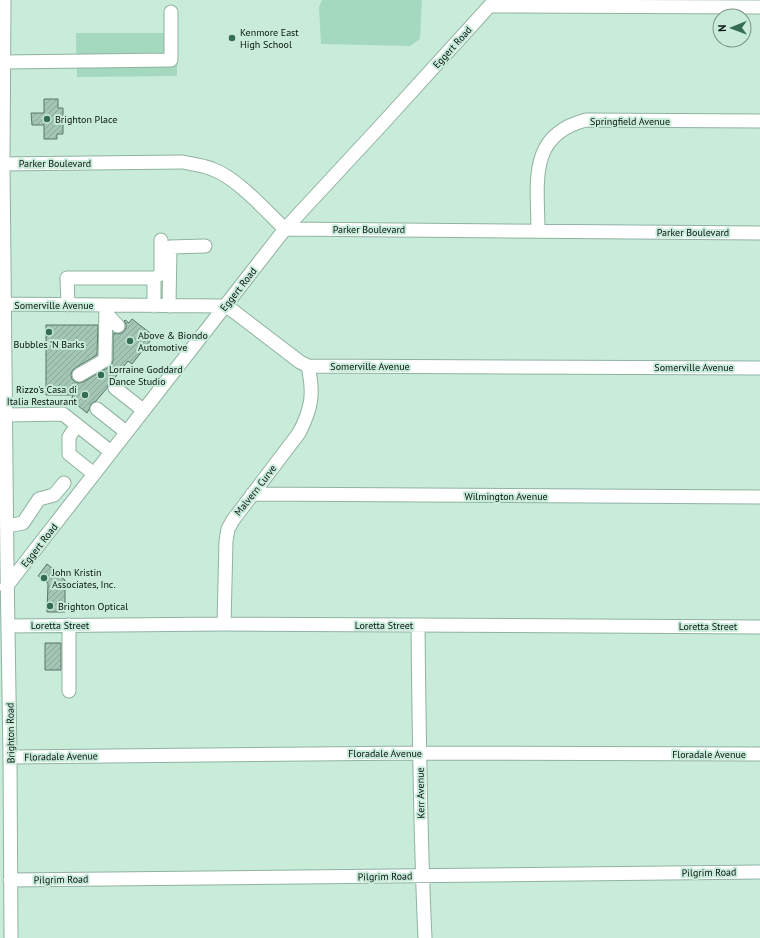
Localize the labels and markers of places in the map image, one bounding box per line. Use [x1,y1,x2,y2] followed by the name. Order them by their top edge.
[240,26,299,51] place label: Kenmore East High School
[227,33,237,43] marker: Kenmore East High School
[55,113,117,126] place label: Brighton Place
[42,114,52,124] marker: Brighton Place
[44,327,54,337] marker: Bubbles 'N Barks
[138,329,208,354] place label: Above & Biondo Automotive
[125,336,135,346] marker: Above & Biondo Automotive
[13,338,85,351] place label: Bubbles 'N Barks
[109,363,183,388] place label: Lorraine Goddard Dance Studio
[96,370,106,380] marker: Lorraine Goddard Dance Studio
[7,383,78,408] place label: Rizzo's Casa di Italia Restaurant
[80,390,90,400] marker: Rizzo's Casa di Italia Restaurant
[51,566,116,591] place label: John Kristin Associates, Inc.
[39,573,49,583] marker: John Kristin Associates, Inc.
[58,600,128,613] place label: Brighton Optical
[45,601,55,611] marker: Brighton Optical

